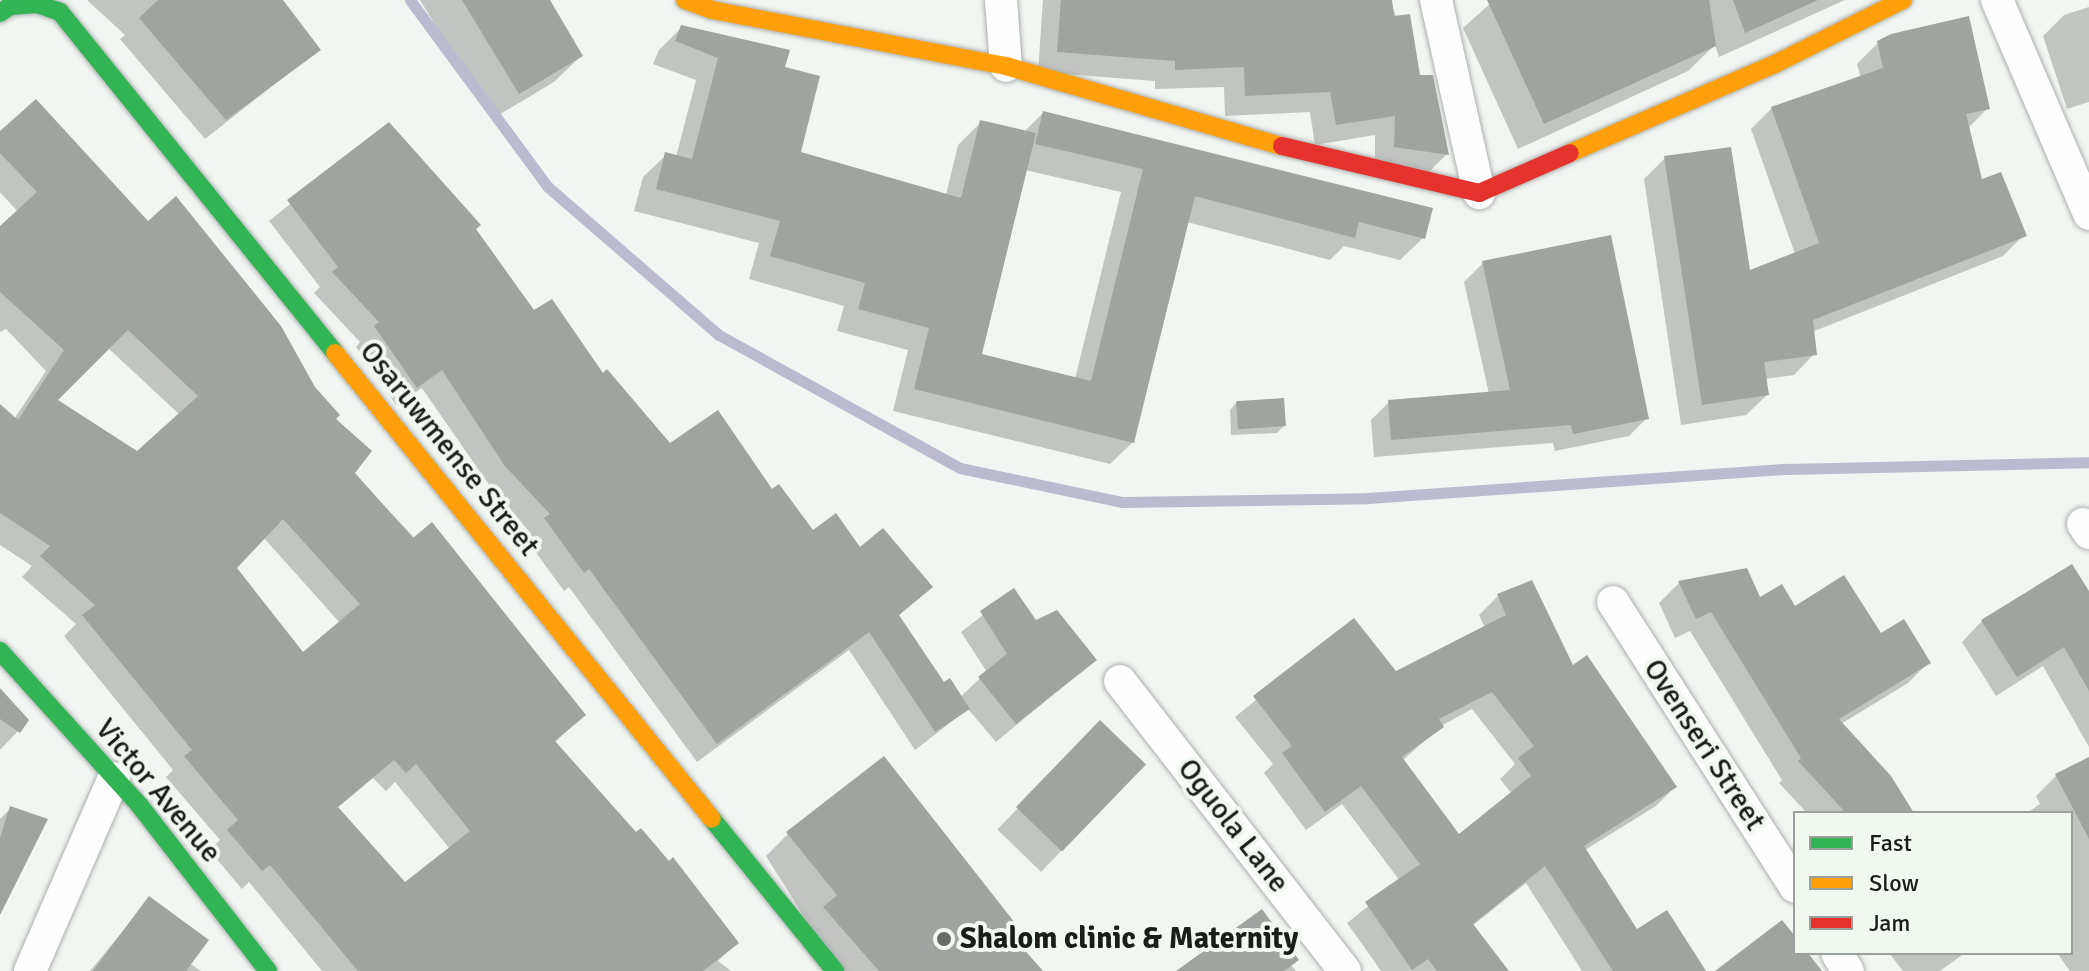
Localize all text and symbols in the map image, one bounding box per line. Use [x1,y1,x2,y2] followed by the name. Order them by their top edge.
[352,335,546,563] street label: Osaruwmense Street
[1635,653,1773,837] street label: Ovenseri Street
[87,712,229,870] street label: Victor Avenue
[1170,752,1296,900] street label: Oguola Lane
[1793,811,2073,955] legend
[1869,828,1912,858] text: Fast
[1869,868,1919,898] text: Slow
[1869,908,1910,938] text: Jam
[960,921,1298,957] place label: Shalom clinic & Maternity
[935,930,953,948] marker: Shalom clinic & Maternity

